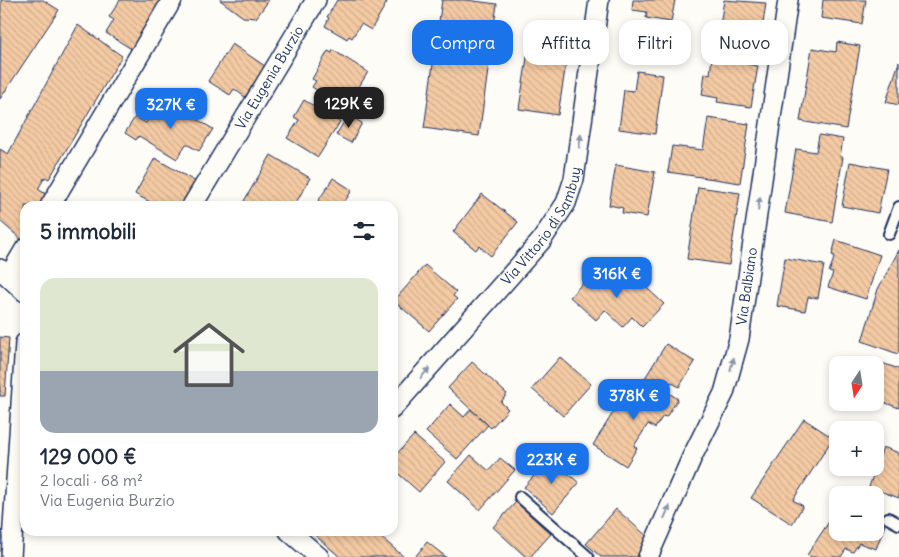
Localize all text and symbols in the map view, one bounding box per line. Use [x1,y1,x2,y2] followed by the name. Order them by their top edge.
[412,20,513,65] chip: Compra
[523,20,609,65] chip: Affitta
[619,20,691,65] chip: Filtri
[701,20,788,65] chip: Nuovo
[231,22,308,133] street label: Via Eugenia Burzio
[308,86,390,129] pin: 129K €
[130,88,212,130] pin: 327K €
[325,93,373,113] text: 129K €
[146,94,196,114] text: 327K €
[576,133,584,149] one-way arrow
[497,166,585,289] street label: Via Vittorio di Sambuy
[756,195,764,211] one-way arrow
[350,217,378,245] icon: filters
[40,218,136,245] text: 5 immobili
[732,246,761,326] street label: Via Balbiano
[576,256,658,299] pin: 316K €
[593,263,641,283] text: 316K €
[164,310,254,400] icon: home
[729,356,737,371] one-way arrow
[829,356,884,411] north arrow
[829,356,884,541] map controls
[419,367,430,379] one-way arrow
[593,378,675,421] pin: 378K €
[609,385,659,405] text: 378K €
[829,421,884,476] button: +
[511,442,593,485] pin: 223K €
[40,443,137,470] text: 129 000 €
[527,449,577,469] text: 223K €
[40,470,143,490] text: 2 locali · 68 m²
[829,486,884,541] button: −
[40,490,175,510] text: Via Eugenia Burzio
[664,505,672,519] one-way arrow

